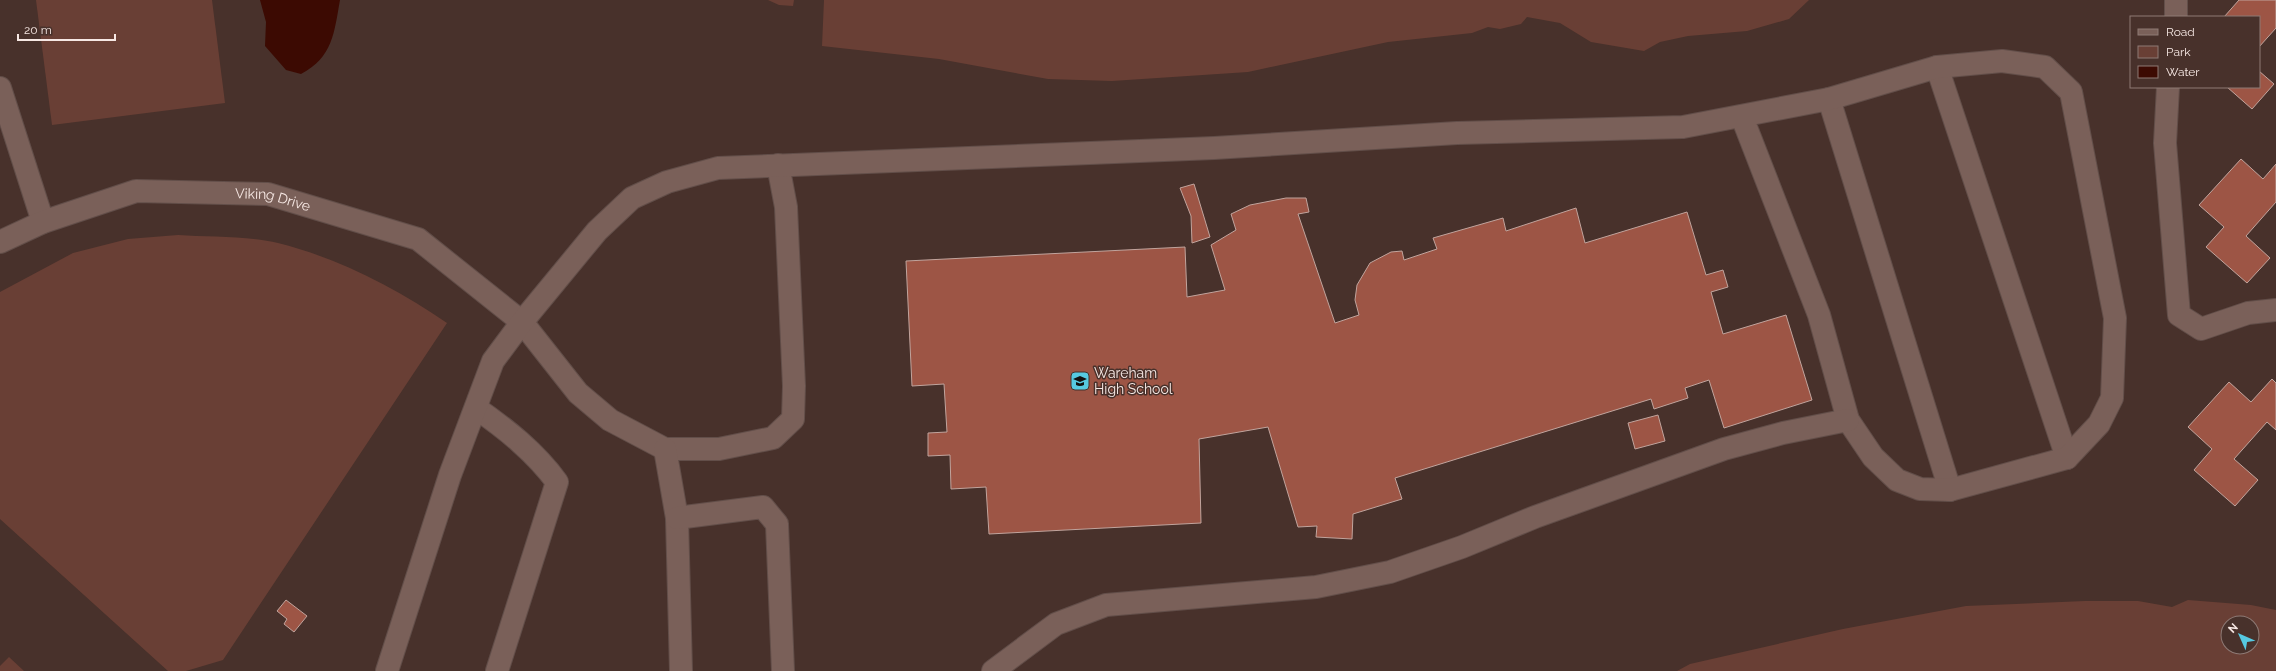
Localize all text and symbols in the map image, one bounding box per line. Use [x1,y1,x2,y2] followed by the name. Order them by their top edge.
[18,16,115,42] scale bar
[2130,16,2260,88] legend
[24,23,52,37] text: 20 m
[2166,25,2195,39] text: Road
[2166,45,2191,59] text: Park
[2166,65,2200,79] text: Water
[235,185,312,214] street label: Viking Drive
[1094,365,1173,397] place label: Wareham High School
[1069,370,1091,392] school or university icon: Wareham High School
[2220,615,2260,655] north arrow
[2226,621,2241,636] text: N

